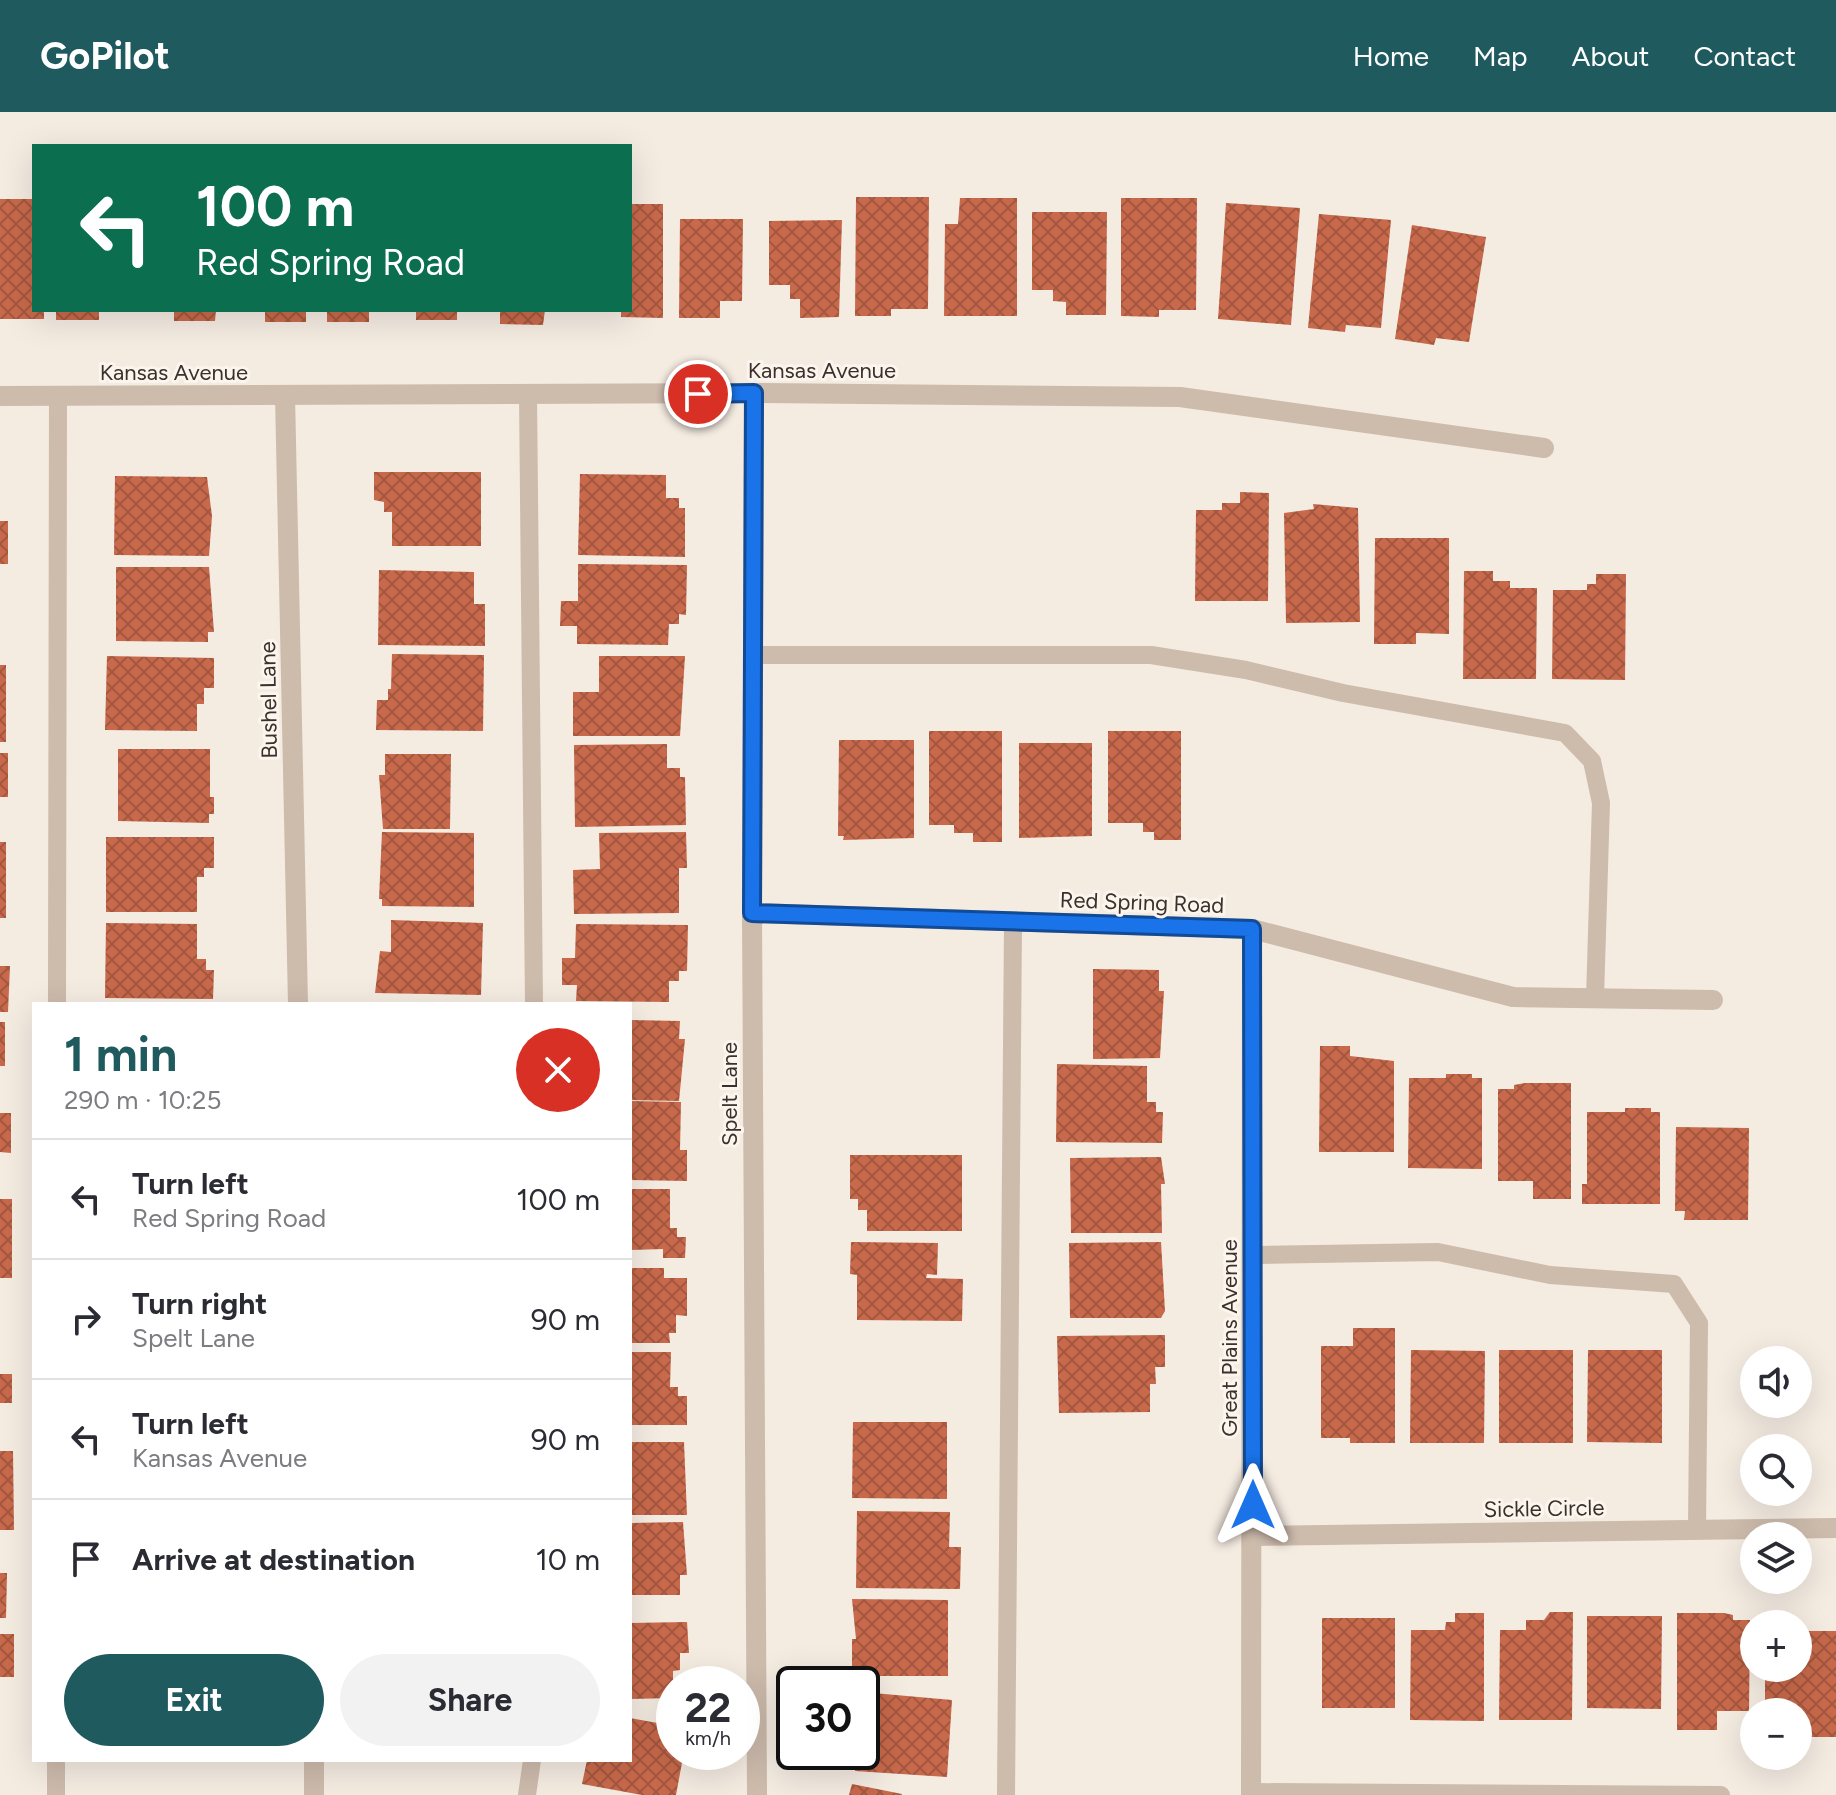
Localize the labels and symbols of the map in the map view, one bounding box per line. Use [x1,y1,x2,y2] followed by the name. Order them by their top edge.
[748,357,896,384] street label: Kansas Avenue
[100,359,248,386] street label: Kansas Avenue
[664,360,732,428] pin
[254,641,283,759] street label: Bushel Lane
[1059,886,1225,919] street label: Red Spring Road
[716,1042,743,1146] street label: Spelt Lane
[1216,1239,1243,1437] street label: Great Plains Avenue
[1211,1463,1295,1547] position arrow
[1483,1494,1605,1523] street label: Sickle Circle
[776,1666,880,1770] speed limit sign: 30

